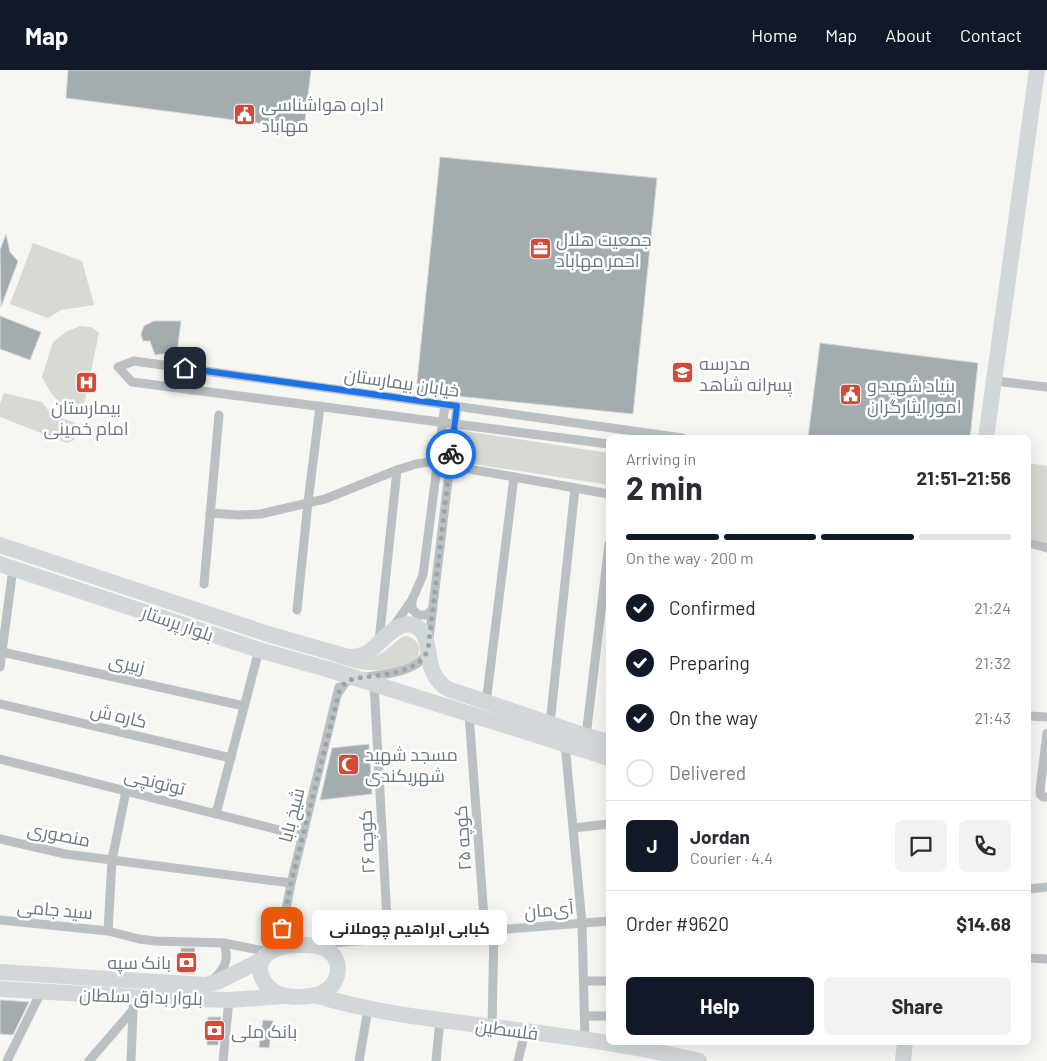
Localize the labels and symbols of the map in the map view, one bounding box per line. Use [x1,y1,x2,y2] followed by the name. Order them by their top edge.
[261,93,384,137] place label: اداره هواشناسی مهاباد
[233,102,257,126] public building icon: اداره هواشناسی مهاباد
[556,228,652,272] place label: جمعیت هلال احمر مهاباد
[528,237,552,261] office icon: جمعیت هلال احمر مهاباد
[164,347,206,389] pin
[699,352,792,397] place label: مدرسه پسرانه شاهد
[671,361,695,385] school or university icon: مدرسه پسرانه شاهد
[343,363,461,402] street label: خیابان بیمارستان
[74,370,98,394] hospital icon: بیمارستان امام خمینی
[867,374,962,418] place label: بنیاد شهید و امور ایثارگران
[839,383,863,407] public building icon: بنیاد شهید و امور ایثارگران
[43,396,129,441] place label: بیمارستان امام خمینی
[426,429,476,479] courier
[138,600,217,647] street label: بلوار پرستار
[107,648,147,679] street label: زبیری
[88,698,149,733] street label: کاره ش
[365,743,458,787] place label: مسجد شهید شهریکندی
[337,752,361,776] mosque icon: مسجد شهید شهریکندی
[122,763,188,801] street label: توتونچی
[274,785,310,845] street label: شیخ بابا
[449,805,477,871] street label: کوچه ۲۵
[353,809,381,874] street label: کوچه ۲۶
[26,817,92,852] street label: منصوری
[16,895,94,924] street label: سید جامی
[523,896,575,923] street label: آی‌مان
[261,907,303,949] pin
[312,910,507,946] callout: کبابی ابراهیم چوملانی
[175,950,199,974] bank icon: بانک سپه
[107,951,171,974] place label: بانک سپه
[79,983,203,1011] street label: بلوار بداق سلطان
[474,1014,540,1045] street label: فلسطین
[203,1019,227,1043] bank icon: بانک ملی
[231,1020,297,1043] place label: بانک ملی

